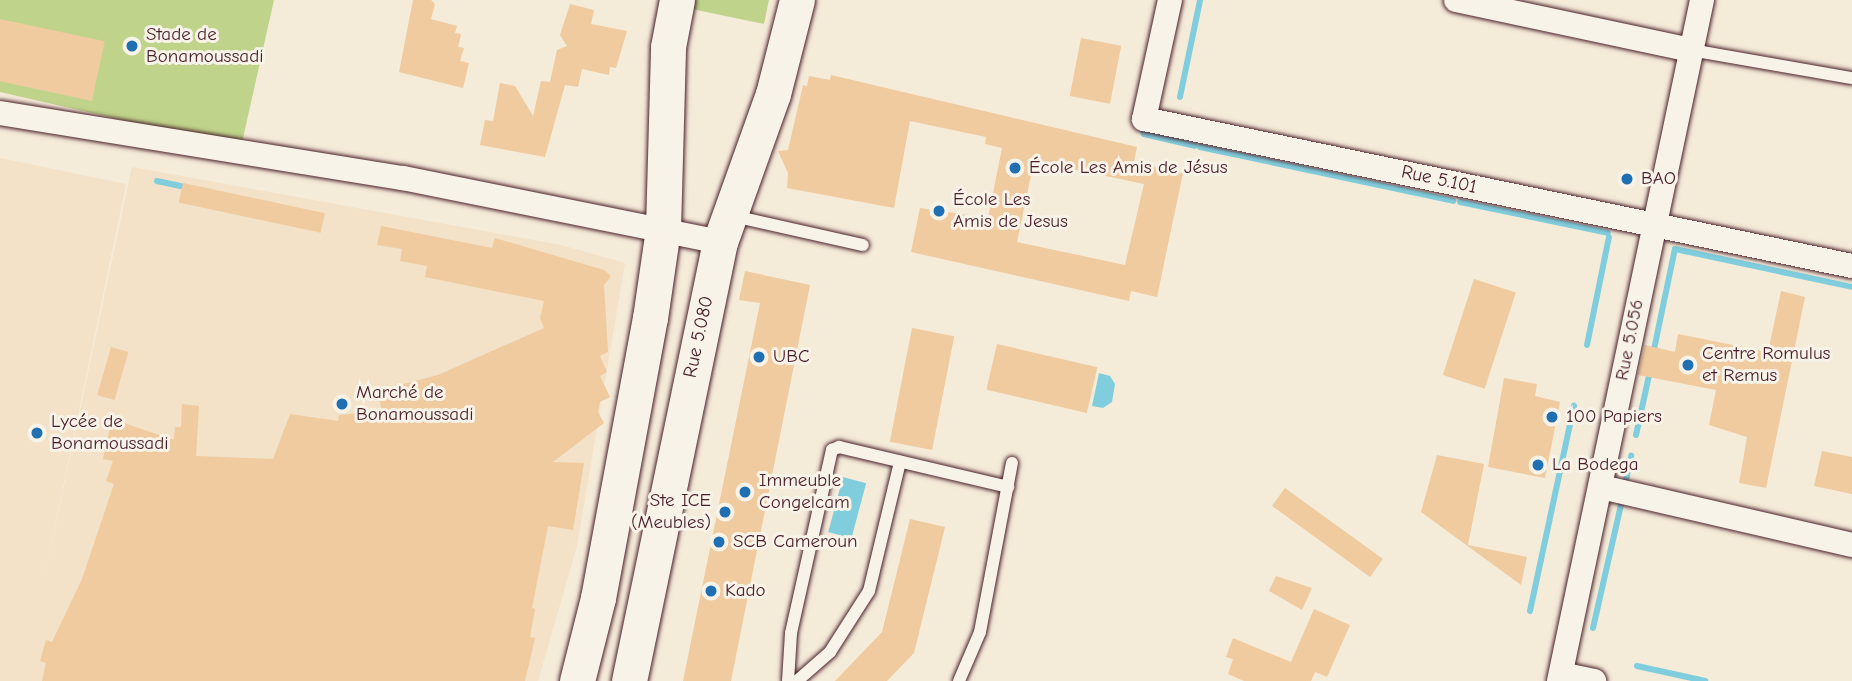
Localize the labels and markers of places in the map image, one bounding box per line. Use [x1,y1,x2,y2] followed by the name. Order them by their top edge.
[146,24,264,68] place label: Stade de Bonamoussadi
[124,38,140,54] marker: Stade de Bonamoussadi
[1029,157,1228,179] place label: École Les Amis de Jésus
[1007,160,1023,176] marker: École Les Amis de Jésus
[1641,168,1676,190] place label: BAO
[1619,171,1635,187] marker: BAO
[953,189,1068,233] place label: École Les Amis de Jesus
[931,203,947,219] marker: École Les Amis de Jesus
[1702,343,1831,387] place label: Centre Romulus et Remus
[773,346,810,368] place label: UBC
[751,349,767,365] marker: UBC
[1680,357,1696,373] marker: Centre Romulus et Remus
[356,382,474,426] place label: Marché de Bonamoussadi
[334,396,350,412] marker: Marché de Bonamoussadi
[1566,406,1662,428] place label: 100 Papiers
[1544,409,1560,425] marker: 100 Papiers
[51,411,169,455] place label: Lycée de Bonamoussadi
[29,425,45,441] marker: Lycée de Bonamoussadi
[1552,454,1639,476] place label: La Bodega
[1530,457,1546,473] marker: La Bodega
[759,470,850,514] place label: Immeuble Congelcam
[737,484,753,500] marker: Immeuble Congelcam
[631,490,711,534] place label: Ste ICE (Meubles)
[717,504,733,520] marker: Ste ICE (Meubles)
[733,531,857,553] place label: SCB Cameroun
[711,534,727,550] marker: SCB Cameroun
[725,580,766,602] place label: Kado
[703,583,719,599] marker: Kado

